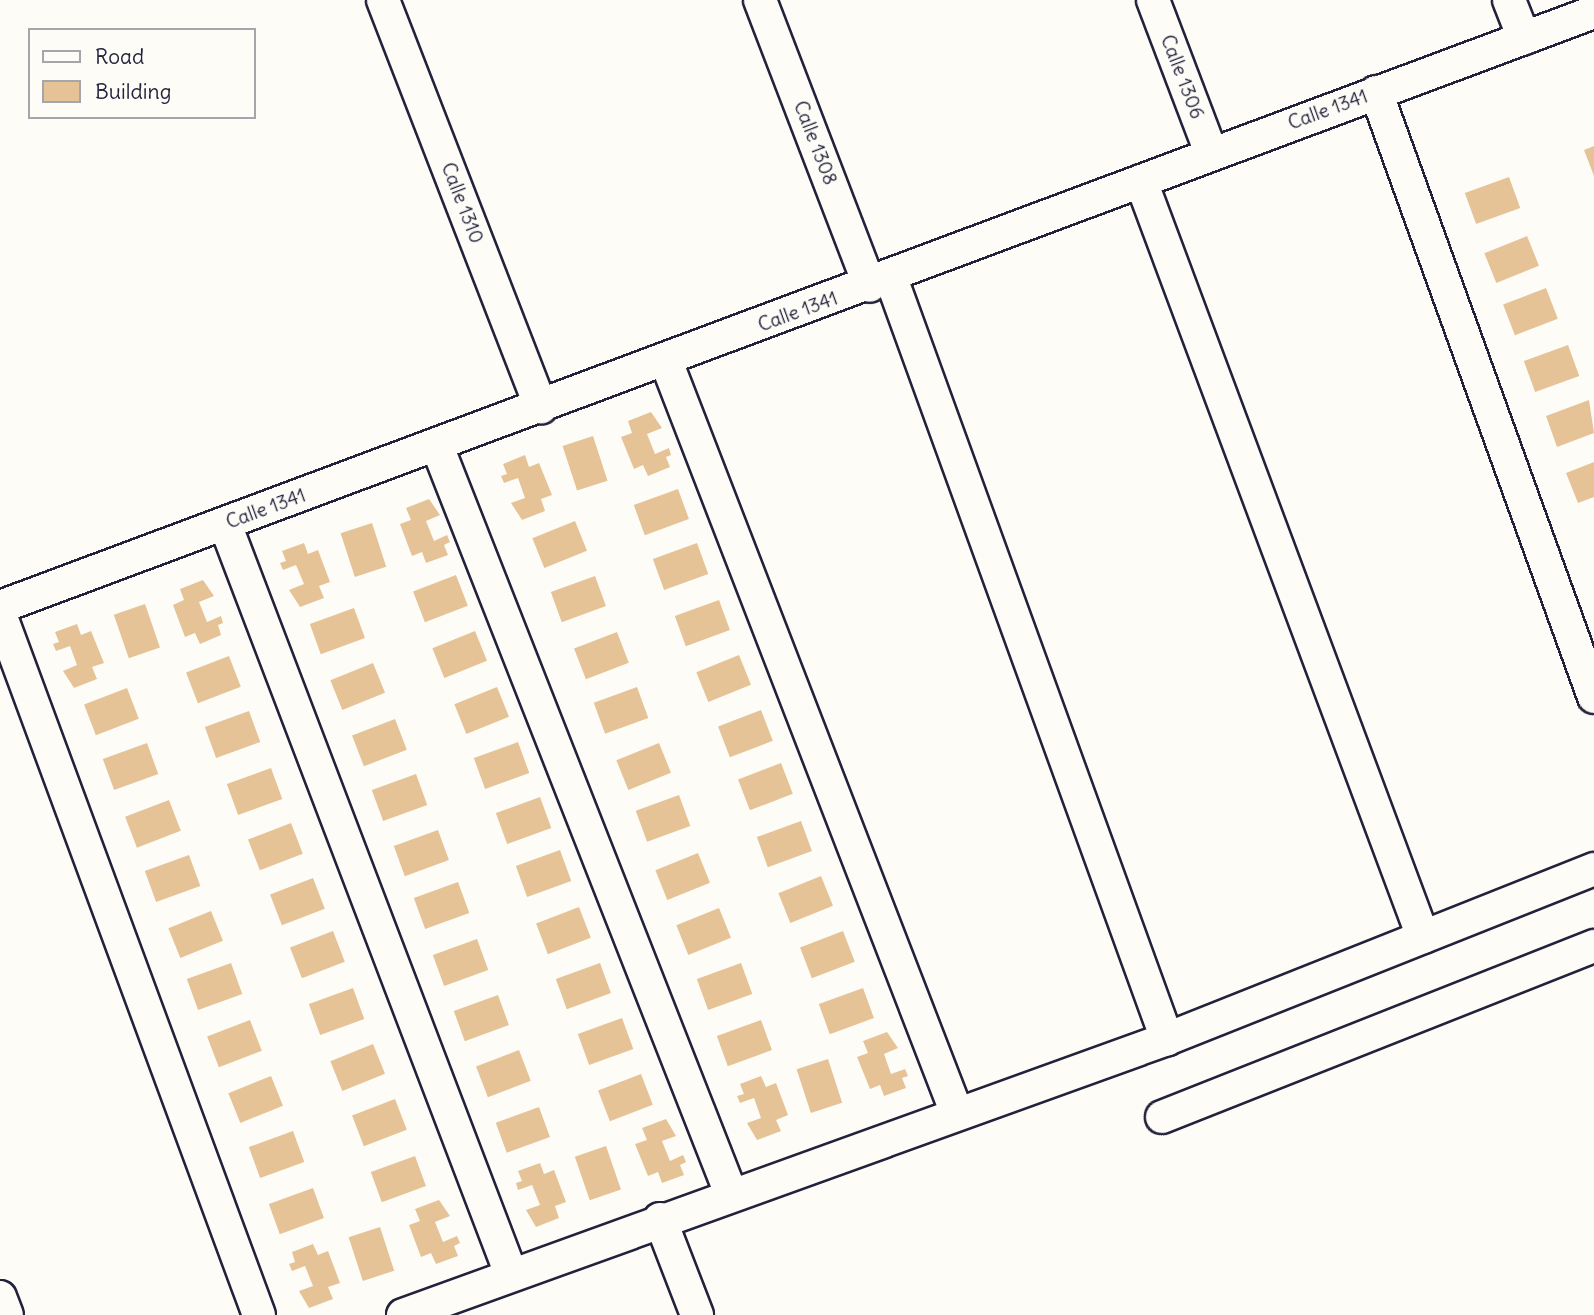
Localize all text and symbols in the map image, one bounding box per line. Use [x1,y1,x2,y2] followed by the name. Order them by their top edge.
[28,28,256,119] legend
[1156,32,1208,122] street label: Calle 1306
[95,43,144,70] text: Road
[95,78,171,105] text: Building
[1285,85,1371,135] street label: Calle 1341
[789,98,841,188] street label: Calle 1308
[436,159,488,247] street label: Calle 1310
[755,287,841,337] street label: Calle 1341
[223,484,309,534] street label: Calle 1341

